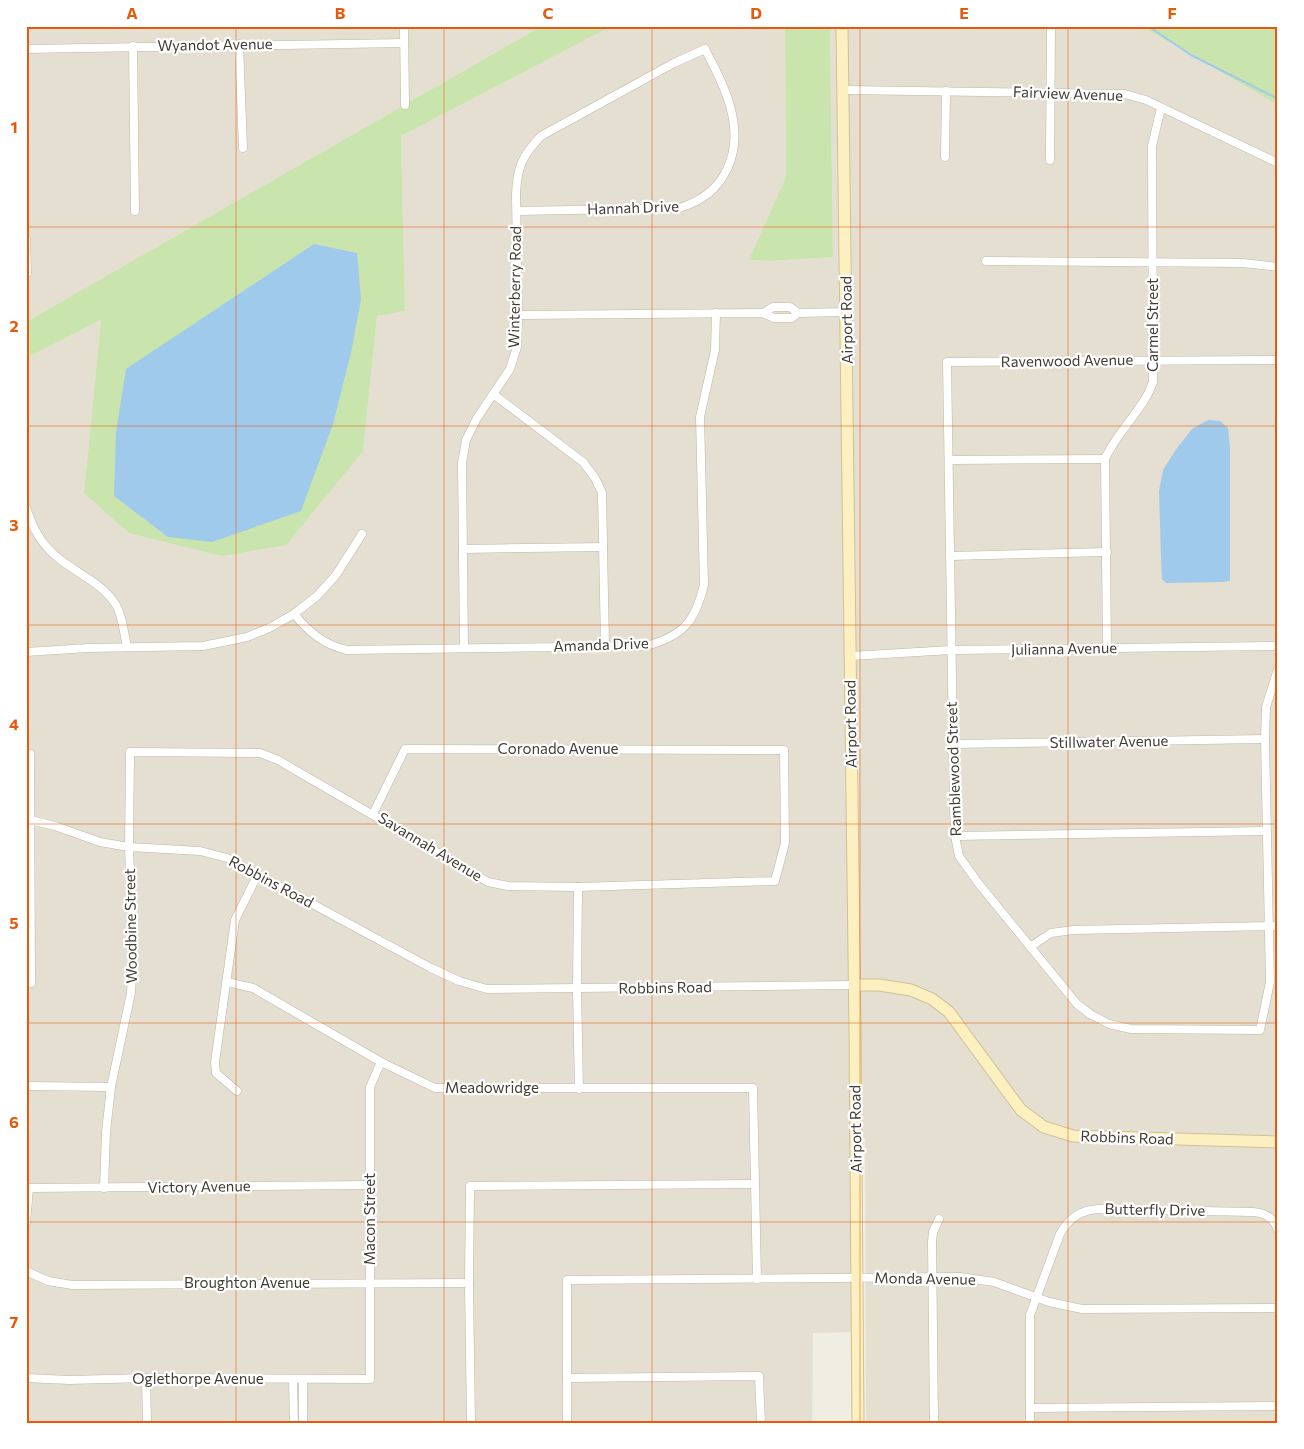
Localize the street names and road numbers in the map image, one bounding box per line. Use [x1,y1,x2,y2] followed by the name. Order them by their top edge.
[157,34,273,54] street label: Wyandot Avenue
[1013,82,1123,104] street label: Fairview Avenue
[587,196,679,218] street label: Hannah Drive
[504,226,524,348] street label: Winterberry Road
[836,276,856,364] street label: Airport Road
[1143,278,1161,372] street label: Carmel Street
[1001,350,1134,370] street label: Ravenwood Avenue
[553,633,649,655] street label: Amanda Drive
[1011,638,1117,658] street label: Julianna Avenue
[840,680,860,768] street label: Airport Road
[942,701,964,837] street label: Ramblewood Street
[1049,731,1169,751] street label: Stillwater Avenue
[498,739,619,757] street label: Coronado Avenue
[375,808,486,884] street label: Savannah Avenue
[226,851,317,911] street label: Robbins Road
[120,868,140,984] street label: Woodbine Street
[618,977,712,997] street label: Robbins Road
[445,1078,539,1096] street label: Meadowridge
[845,1085,865,1173] street label: Airport Road
[1080,1126,1174,1148] street label: Robbins Road
[360,1173,378,1265] street label: Macon Street
[147,1176,251,1196] street label: Victory Avenue
[1104,1199,1206,1219] street label: Butterfly Drive
[874,1268,976,1288] street label: Monda Avenue
[184,1273,310,1291] street label: Broughton Avenue
[132,1369,264,1387] street label: Oglethorpe Avenue

